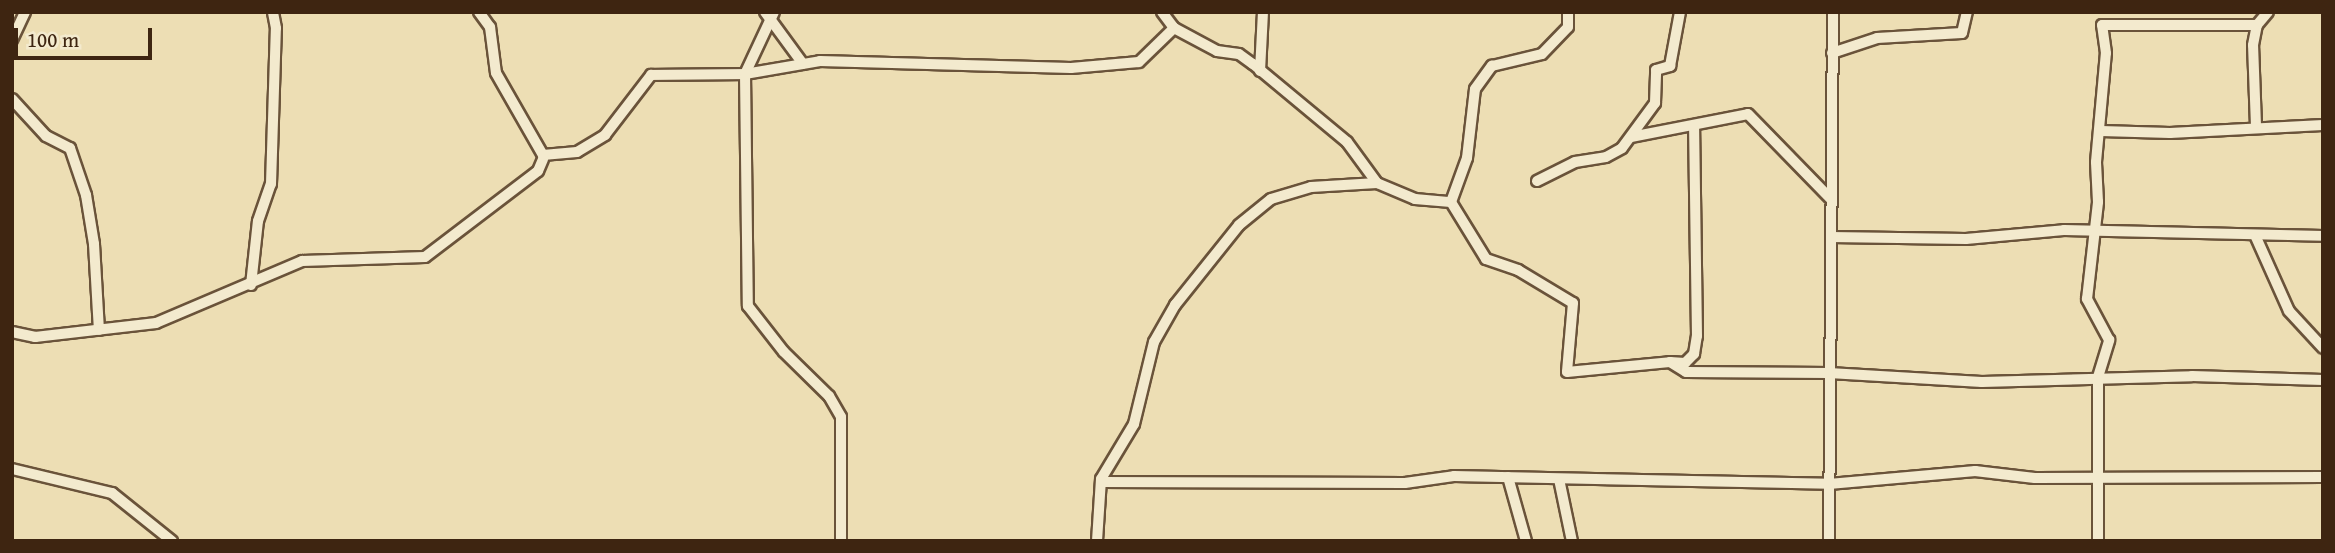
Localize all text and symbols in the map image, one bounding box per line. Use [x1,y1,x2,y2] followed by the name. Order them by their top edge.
[18,14,156,58] scale bar
[27,24,79,55] text: 100 m

